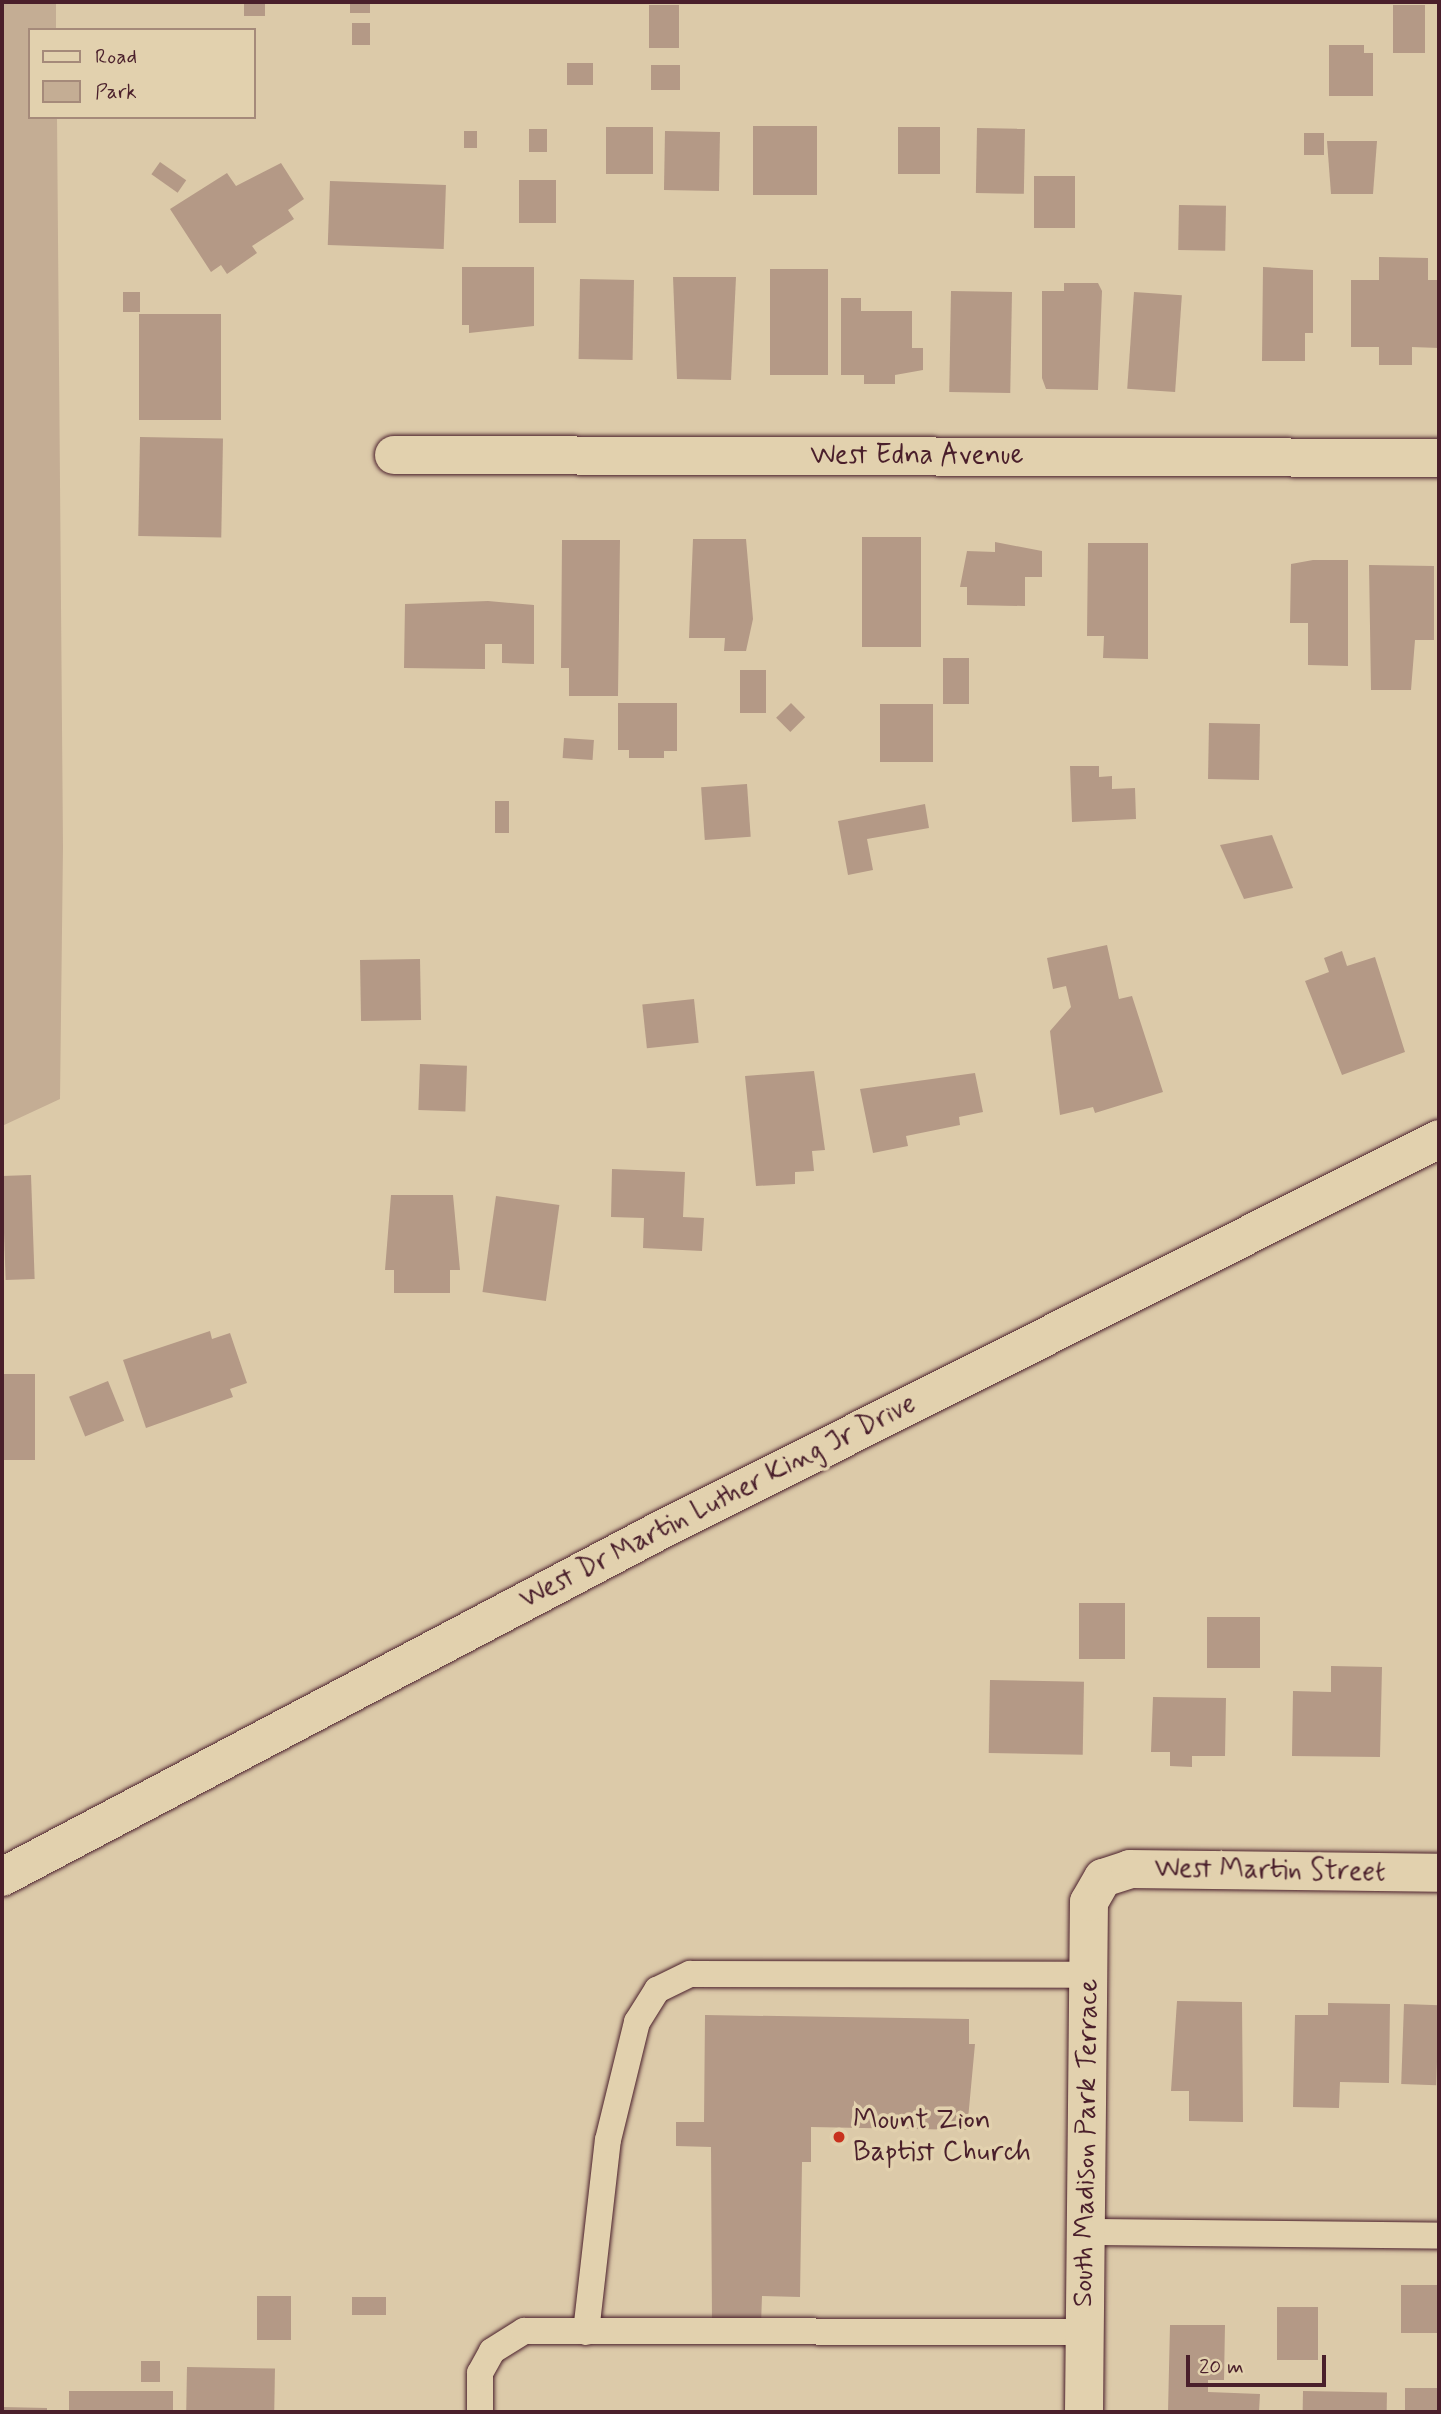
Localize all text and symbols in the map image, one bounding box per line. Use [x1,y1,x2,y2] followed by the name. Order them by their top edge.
[28,28,256,119] legend
[95,43,137,71] text: Road
[95,78,137,106] text: Park
[808,439,1026,473] street label: West Edna Avenue
[515,1387,921,1617] street label: West Dr Martin Luther King Jr Drive
[1152,1852,1388,1890] street label: West Martin Street
[1067,1982,1107,2304] street label: South Madison Park Terrace
[853,2104,1031,2170] place label: Mount Zion Baptist Church
[831,2129,847,2145] marker: Mount Zion Baptist Church
[1189,2340,1329,2384] scale bar
[1199,2353,1244,2381] text: 20 m

